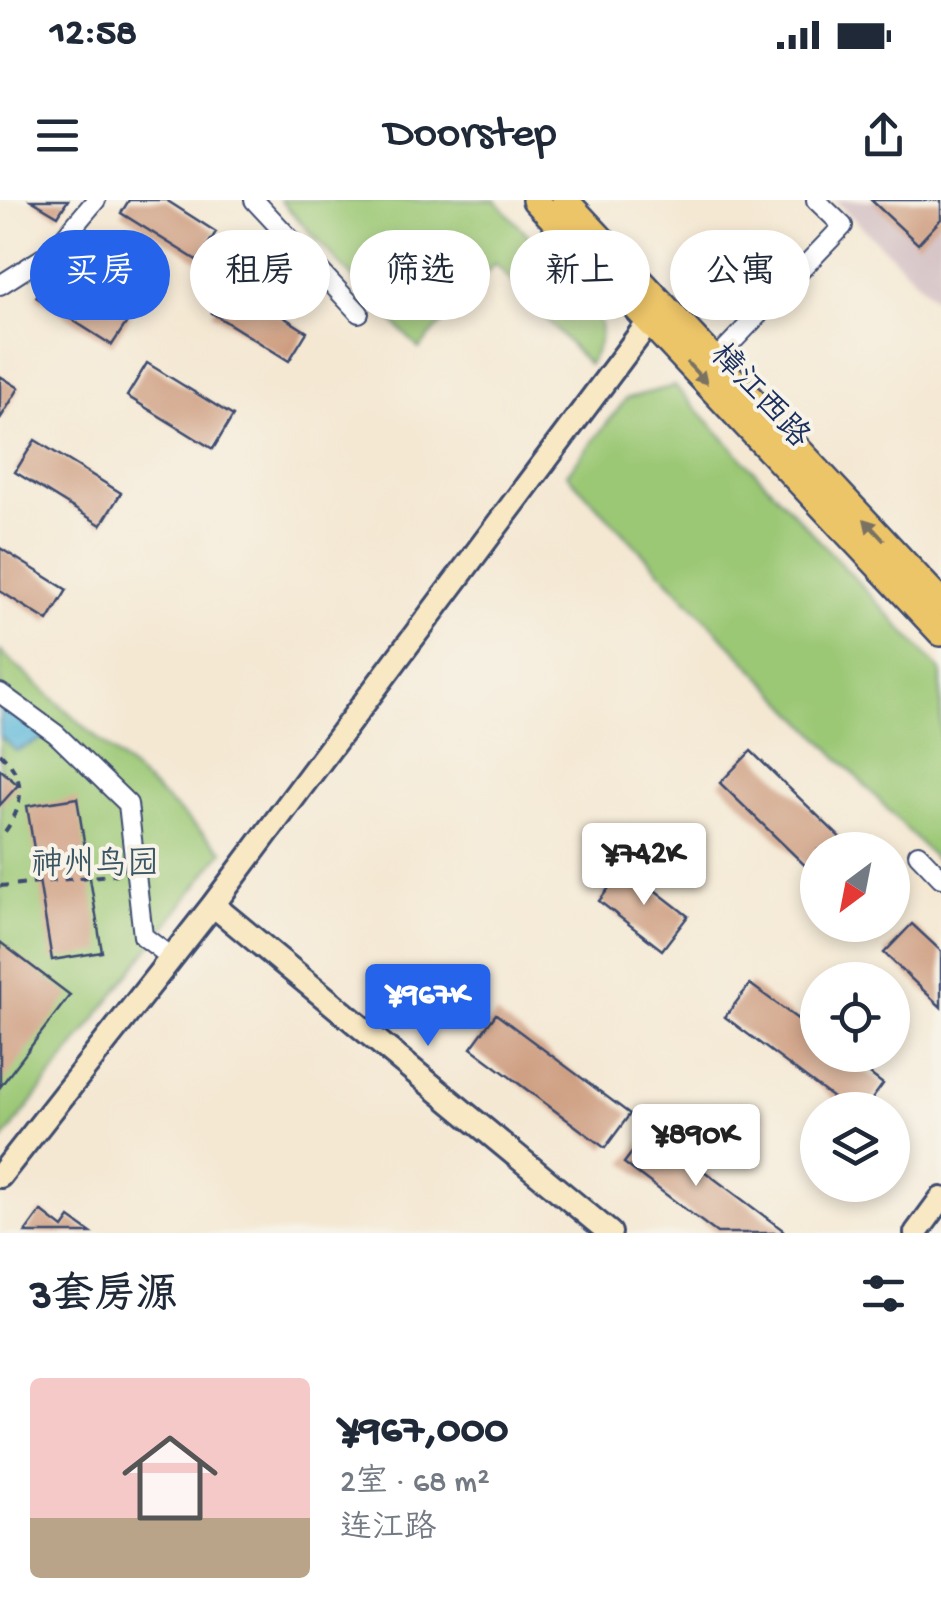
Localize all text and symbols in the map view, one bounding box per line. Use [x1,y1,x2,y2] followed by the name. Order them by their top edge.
[50,13,137,57] text: 12:58
[30,108,85,163] icon: menu
[856,108,911,163] icon: share
[384,109,557,162] text: Doorstep
[30,230,170,320] chip: 买房
[190,230,330,320] chip: 租房
[350,230,490,320] chip: 筛选
[510,230,650,320] chip: 新上
[670,230,810,320] chip: 公寓
[701,336,817,457] street label: 樟江西路
[685,361,708,385] one-way arrow
[863,519,886,543] one-way arrow
[574,823,714,908] pin: ¥742K
[800,832,910,942] north arrow
[800,832,910,1202] map controls
[604,836,684,874] text: ¥742K
[31,846,159,886] park label: 神州鸟园
[800,962,910,1072] button: locate
[358,964,498,1049] pin: ¥967K
[387,977,469,1015] text: ¥967K
[800,1092,910,1202] button: layers
[626,1104,766,1189] pin: ¥890K
[654,1117,738,1155] text: ¥890K
[856,1266,911,1321] icon: filters
[30,1274,178,1323] text: 3套房源
[340,1408,508,1457] text: ¥967,000
[110,1418,230,1538] icon: home
[340,1465,490,1503] text: 2室 · 68 m²
[340,1511,436,1549] text: 连江路

